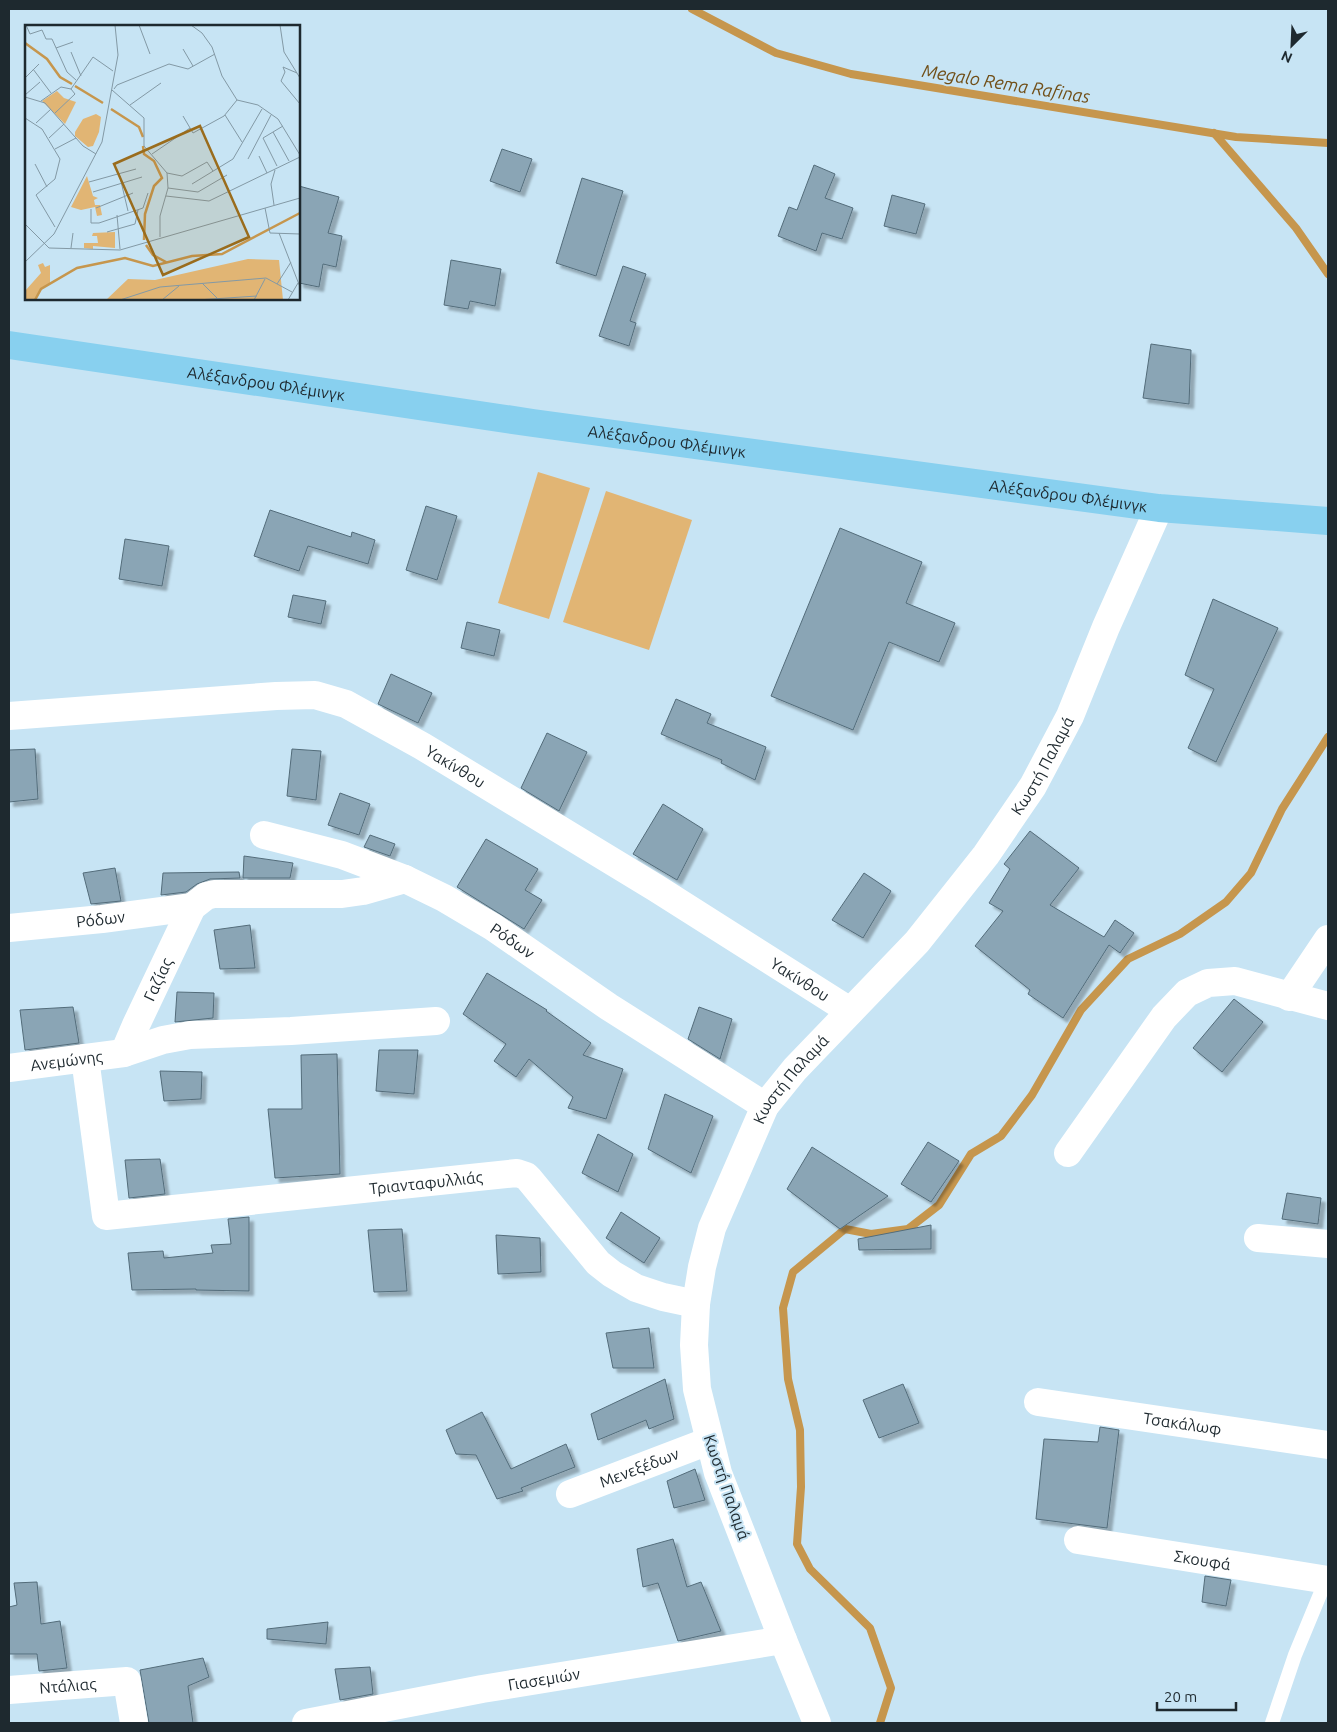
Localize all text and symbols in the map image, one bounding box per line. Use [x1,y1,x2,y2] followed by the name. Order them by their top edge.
[1267,20,1317,70] north arrow
[25,25,300,300] inset map
[1279,47,1295,66] text: N
[921,60,1092,107] water label: Megalo Rema Rafinas
[186,363,346,404] street label: Αλέξανδρου Φλέμινγκ
[587,422,747,461] street label: Αλέξανδρου Φλέμινγκ
[988,476,1148,515] street label: Αλέξανδρου Φλέμινγκ
[1007,713,1077,818] street label: Κωστή Παλαμά
[422,741,489,791] street label: Υακίνθου
[75,907,126,930] street label: Ρόδων
[487,919,538,962] street label: Ρόδων
[767,954,833,1005] street label: Υακίνθου
[140,955,176,1004] street label: Γαζίας
[749,1031,832,1127] street label: Κωστή Παλαμά
[29,1047,104,1074] street label: Ανεμώνης
[368,1168,484,1197] street label: Τριανταφυλλιάς
[1142,1409,1223,1438] street label: Τσακάλωφ
[701,1432,754,1542] street label: Κωστή Παλαμά
[597,1444,682,1491] street label: Μενεξέδων
[1173,1547,1232,1573] street label: Σκουφά
[507,1664,582,1694] street label: Γιασεμιών
[39,1674,97,1697] street label: Ντάλιας
[1157,1680,1236,1712] scale bar
[1164,1688,1197,1705] text: 20 m

